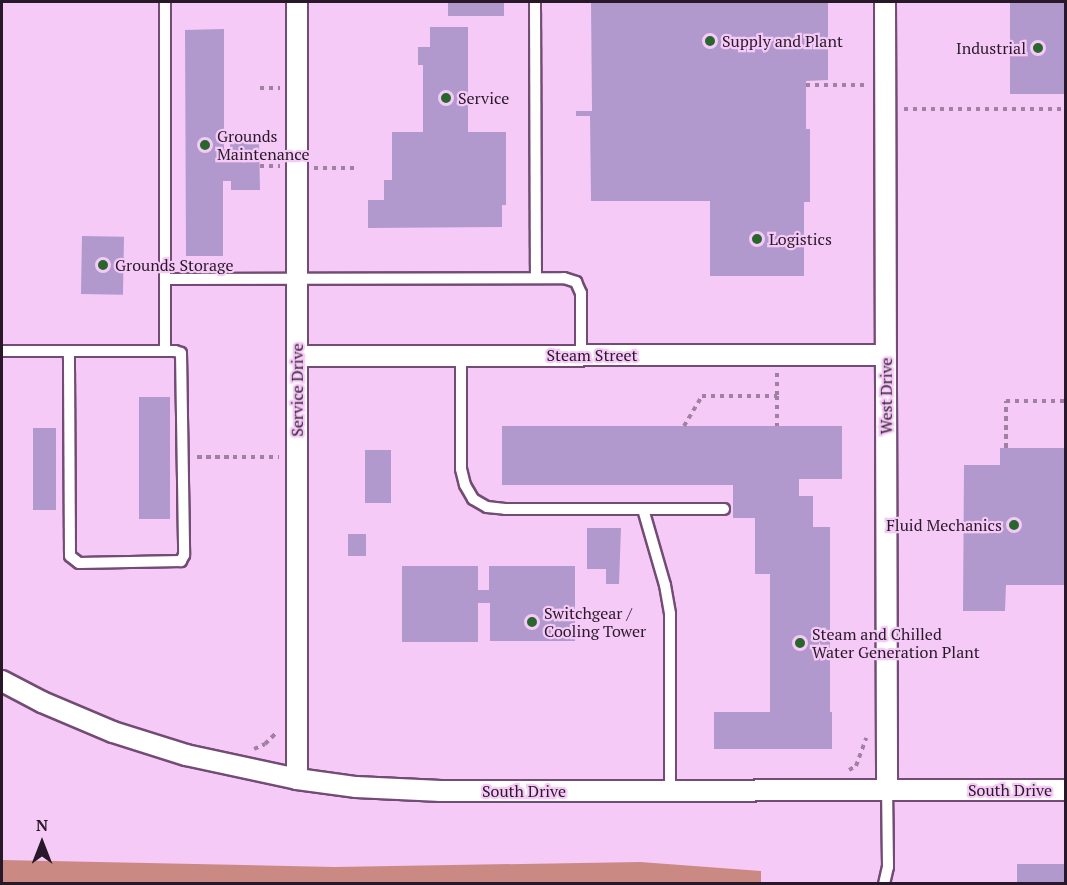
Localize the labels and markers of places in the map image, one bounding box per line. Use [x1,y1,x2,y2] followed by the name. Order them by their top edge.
[722,31,843,51] place label: Supply and Plant
[703,34,717,48] marker: Supply and Plant
[956,38,1026,58] place label: Industrial
[1031,41,1045,55] marker: Industrial
[458,88,509,108] place label: Service
[439,91,453,105] marker: Service
[217,126,310,164] place label: Grounds Maintenance
[198,138,212,152] marker: Grounds Maintenance
[769,229,832,249] place label: Logistics
[750,232,764,246] marker: Logistics
[115,255,233,275] place label: Grounds Storage
[96,258,110,272] marker: Grounds Storage
[886,515,1002,535] place label: Fluid Mechanics
[1007,518,1021,532] marker: Fluid Mechanics
[544,603,646,641] place label: Switchgear / Cooling Tower
[525,615,539,629] marker: Switchgear / Cooling Tower
[812,624,980,662] place label: Steam and Chilled Water Generation Plant
[793,636,807,650] marker: Steam and Chilled Water Generation Plant

